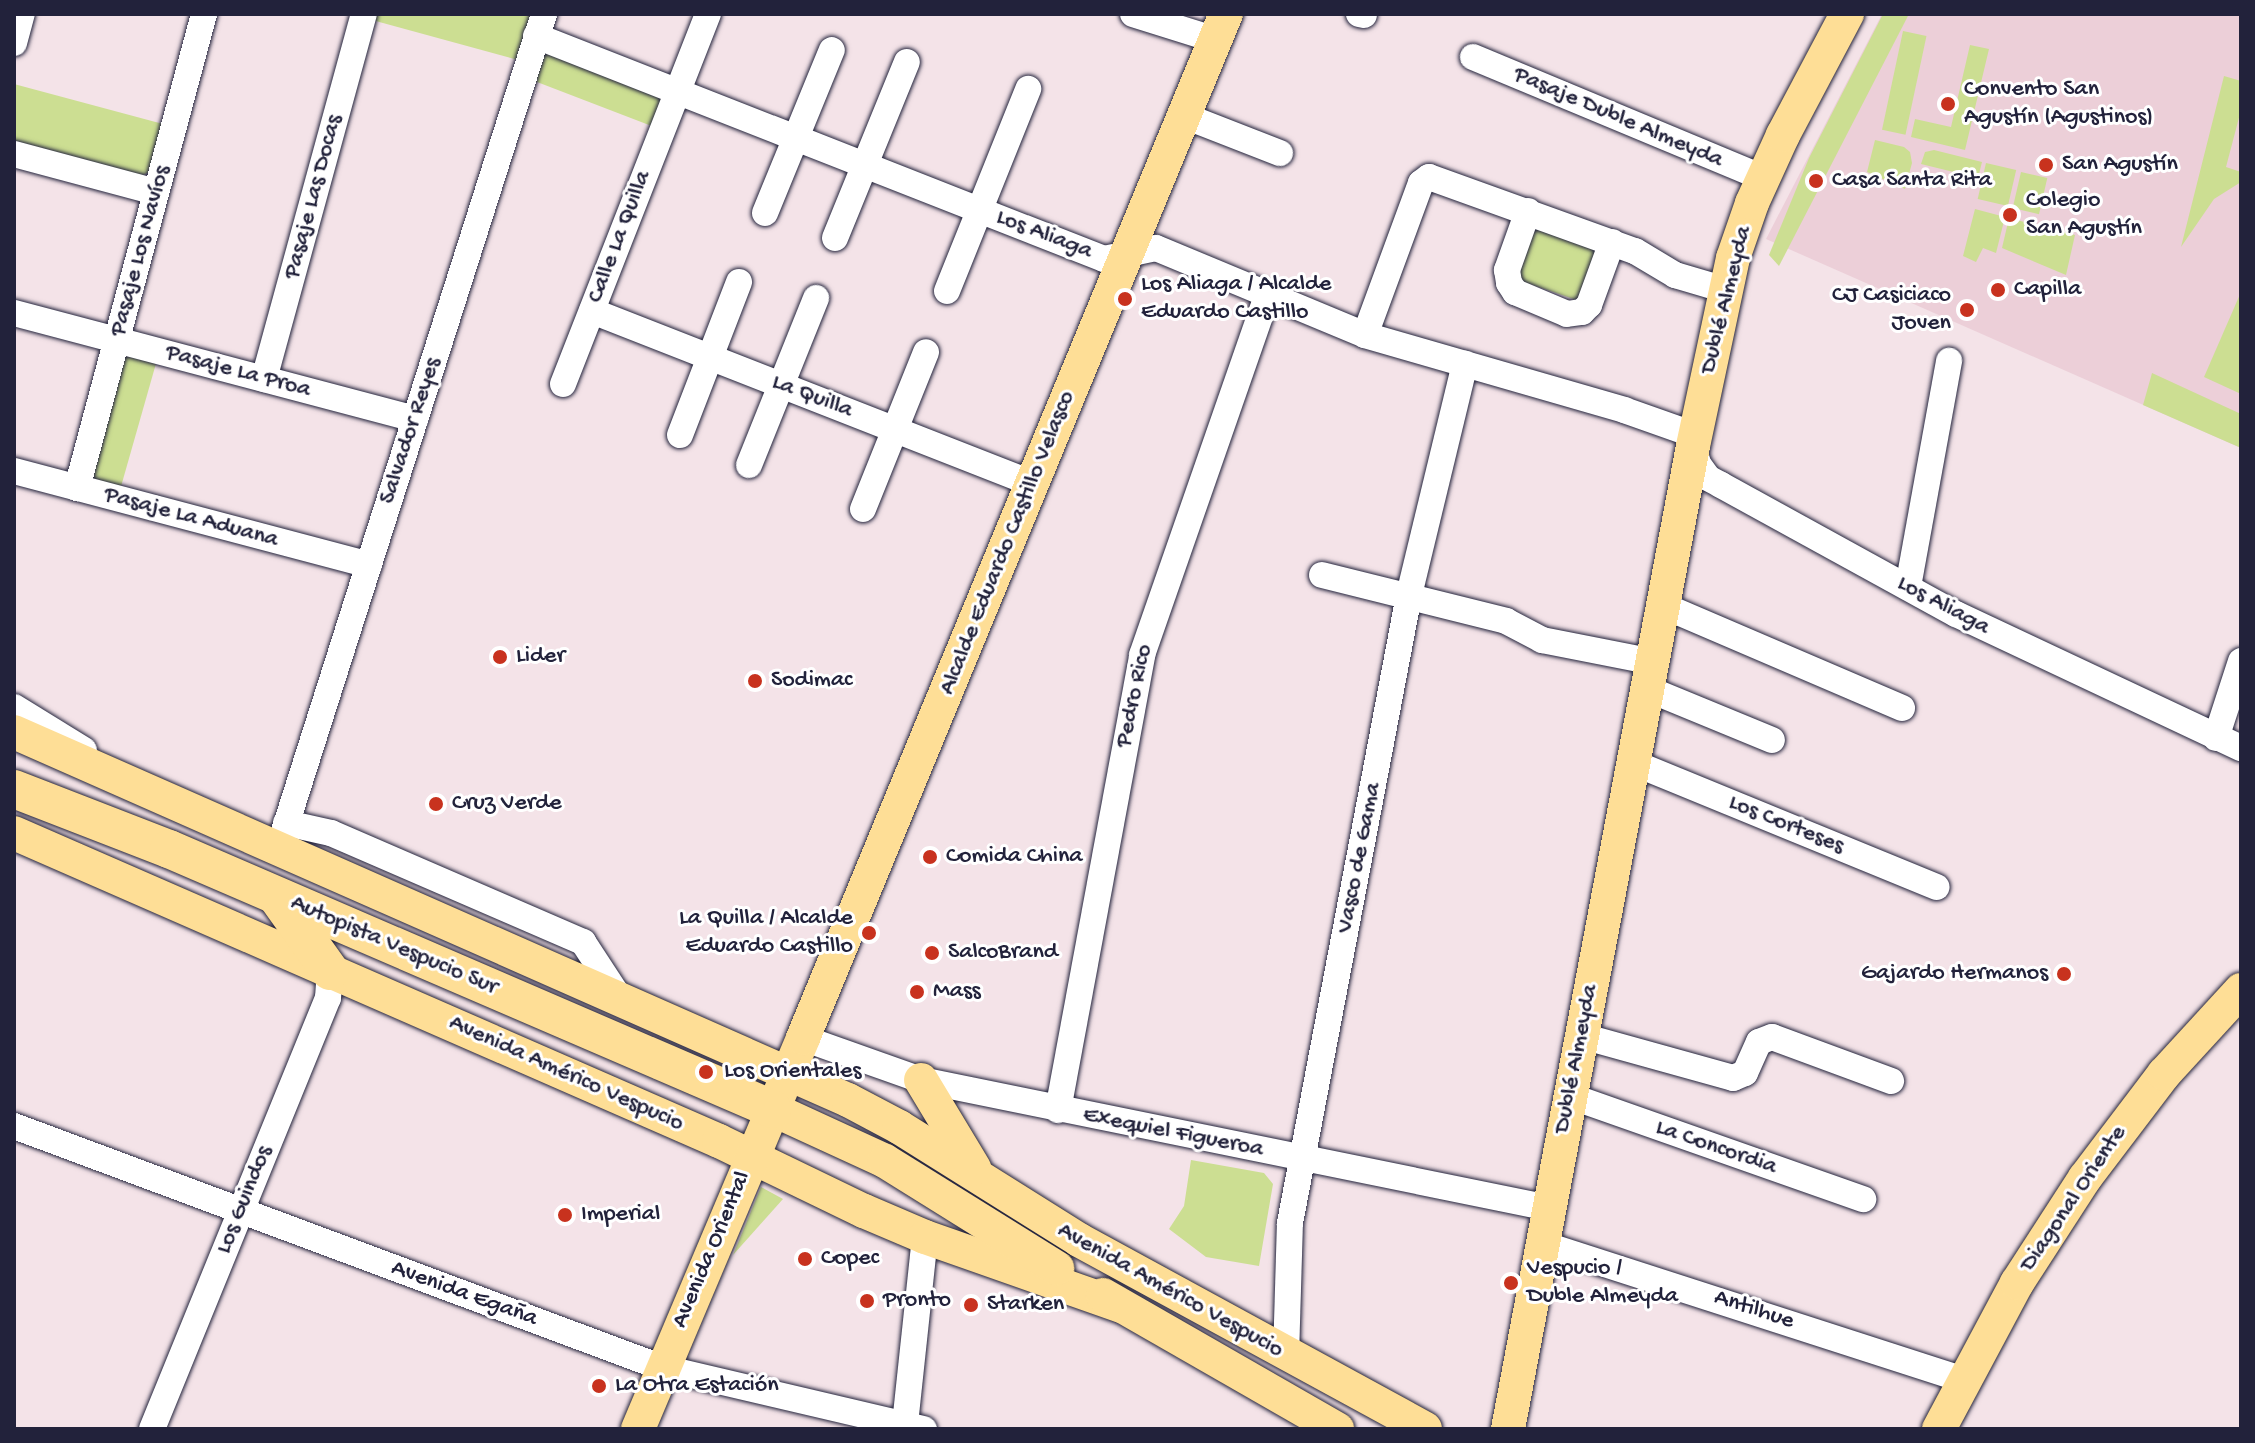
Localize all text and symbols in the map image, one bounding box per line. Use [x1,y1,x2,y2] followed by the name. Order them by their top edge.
[1509,61,1727,175] street label: Pasaje Duble Almeyda
[1964,76,2153,132] place label: Convento San Agustín (Agustinos)
[1939,95,1957,113] marker: Convento San Agustín (Agustinos)
[278,112,350,282] street label: Pasaje Las Docas
[2062,151,2178,179] place label: San Agustín
[2037,156,2055,174] marker: San Agustín
[104,162,178,340] street label: Pasaje Los Navíos
[582,167,658,307] street label: Calle La Quilla
[1832,167,1992,195] place label: Casa Santa Rita
[1807,172,1825,190] marker: Casa Santa Rita
[2026,187,2142,243] place label: Colegio San Agustín
[992,204,1096,266] street label: Los Aliaga
[2001,206,2019,224] marker: Colegio San Agustín
[1695,223,1759,377] street label: Dublé Almeyda
[1141,271,1332,327] place label: Los Aliaga / Alcalde Eduardo Castillo
[2014,276,2081,304] place label: Capilla
[1989,281,2007,299] marker: Capilla
[1832,282,1951,338] place label: CJ Casiciaco Joven
[1116,290,1134,308] marker: Los Aliaga / Alcalde Eduardo Castillo
[1958,301,1976,319] marker: CJ Casiciaco Joven
[162,339,314,405] street label: Pasaje La Proa
[374,354,448,508] street label: Salvador Reyes
[767,368,857,426] street label: La Quilla
[934,387,1082,699] street label: Alcalde Eduardo Castillo Velasco
[101,481,281,555] street label: Pasaje La Aduana
[1892,570,1994,642] street label: Los Aliaga
[1110,642,1160,750] street label: Pedro Rico
[516,643,565,671] place label: Lider
[491,648,509,666] marker: Lider
[771,667,852,695] place label: Sodimac
[746,672,764,690] marker: Sodimac
[1331,780,1389,936] street label: Vasco de Gama
[1724,789,1848,861] street label: Los Corteses
[452,790,562,818] place label: Cruz Verde
[427,795,445,813] marker: Cruz Verde
[946,843,1083,871] place label: Comida China
[921,848,939,866] marker: Comida China
[286,889,502,1003] street label: Autopista Vespucio Sur
[679,905,853,961] place label: La Quilla / Alcalde Eduardo Castillo
[860,924,878,942] marker: La Quilla / Alcalde Eduardo Castillo
[948,939,1058,967] place label: SalcoBrand
[923,944,941,962] marker: SalcoBrand
[1861,960,2048,988] place label: Gajardo Hermanos
[2055,965,2073,983] marker: Gajardo Hermanos
[933,978,981,1006] place label: Mass
[1548,982,1606,1136] street label: Dublé Almeyda
[908,983,926,1001] marker: Mass
[444,1009,688,1139] street label: Avenida Américo Vespucio
[724,1058,861,1086] place label: Los Orientales
[695,1061,717,1083] marker: Los Orientales
[1080,1101,1266,1165] street label: Exequiel Figueroa
[1652,1114,1780,1182] street label: La Concordia
[2015,1120,2133,1278] street label: Diagonal Oriente
[210,1142,280,1258] street label: Los Guindos
[666,1167,758,1333] street label: Avenida Oriental
[581,1201,660,1229] place label: Imperial
[556,1206,574,1224] marker: Imperial
[1052,1217,1288,1365] street label: Avenida Américo Vespucio
[821,1245,879,1273] place label: Copec
[796,1250,814,1268] marker: Copec
[387,1254,541,1334] street label: Avenida Egaña
[1527,1255,1678,1311] place label: Vespucio / Duble Almeyda
[1502,1274,1520,1292] marker: Vespucio / Duble Almeyda
[1710,1284,1798,1336] street label: Antilhue
[883,1287,951,1315] place label: Pronto
[987,1291,1064,1319] place label: Starken
[858,1292,876,1310] marker: Pronto
[962,1296,980,1314] marker: Starken
[615,1372,779,1400] place label: La Otra Estación
[590,1377,608,1395] marker: La Otra Estación

